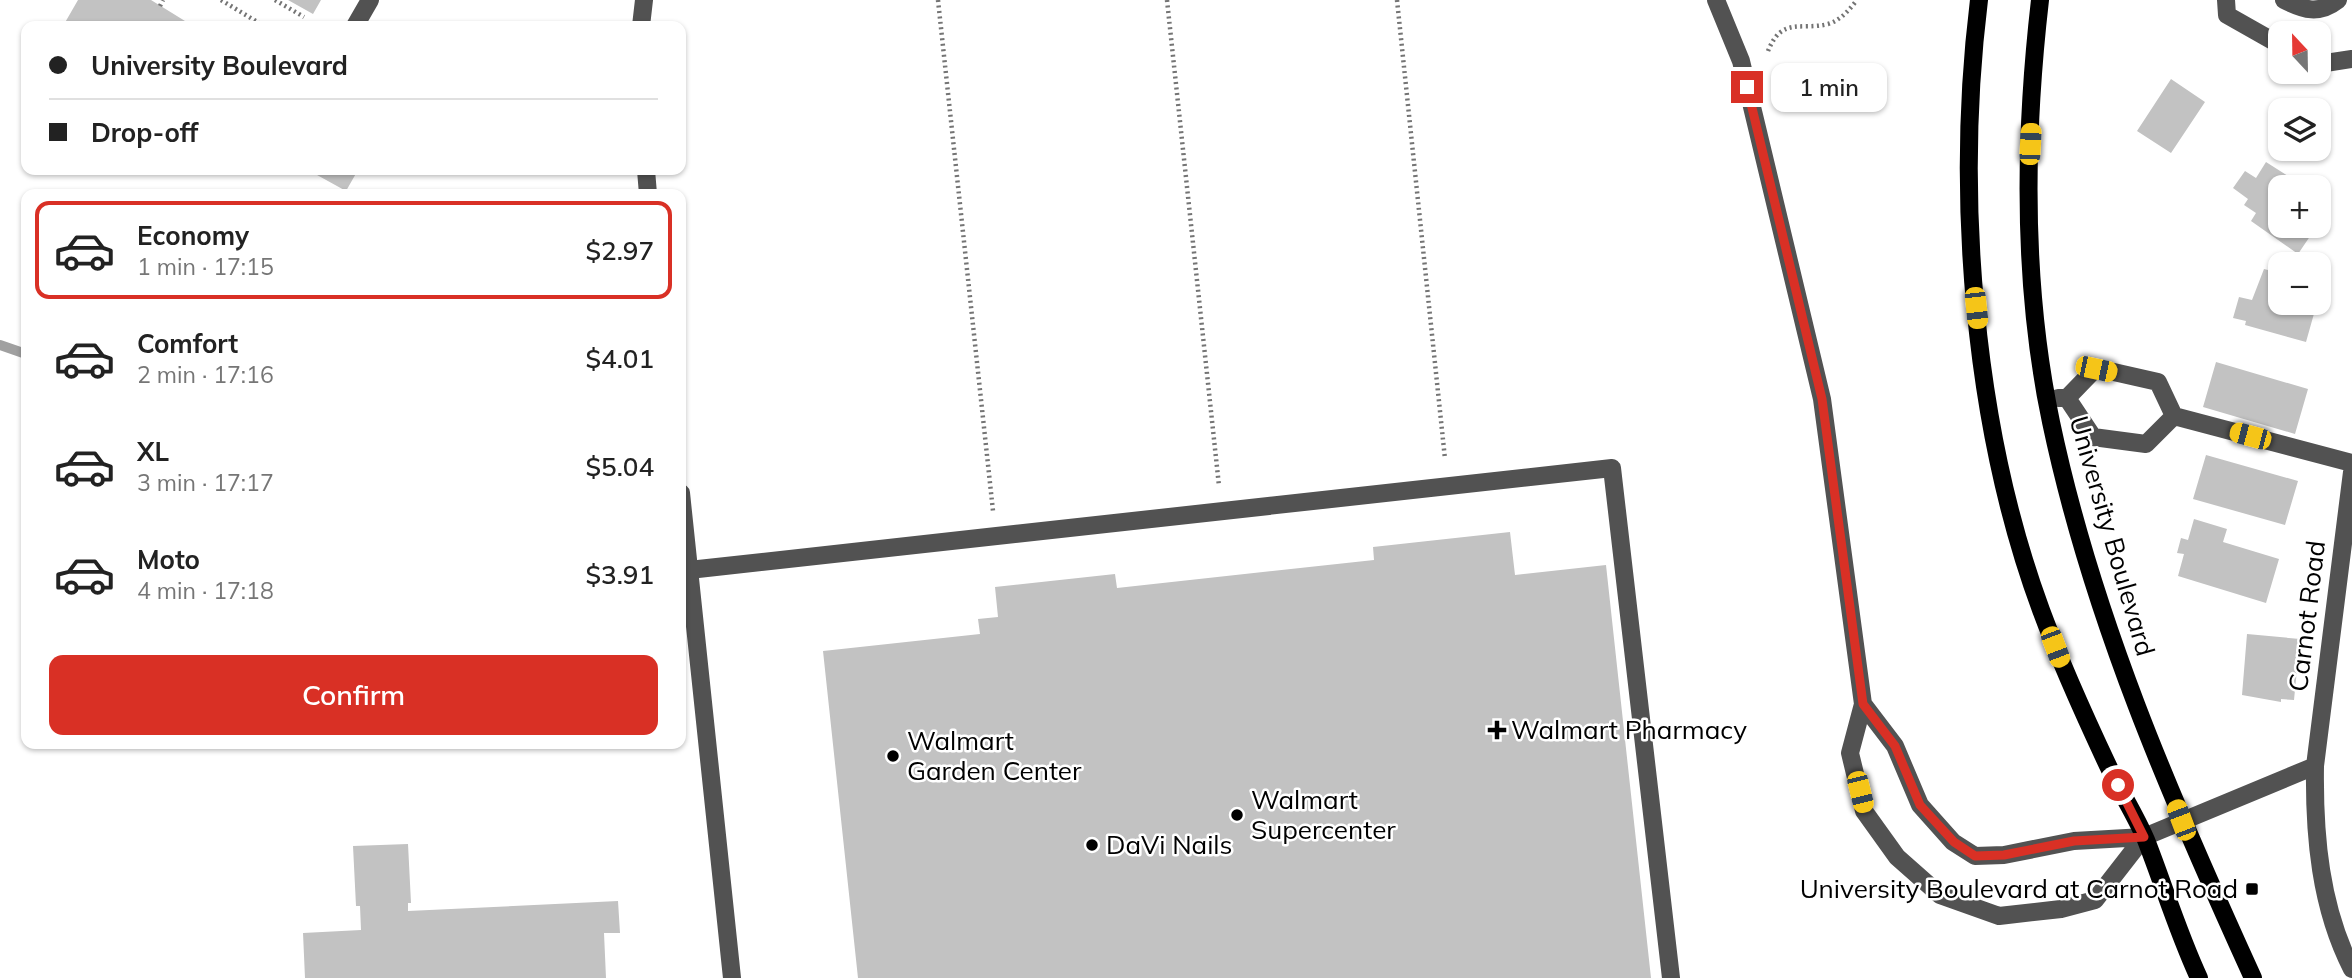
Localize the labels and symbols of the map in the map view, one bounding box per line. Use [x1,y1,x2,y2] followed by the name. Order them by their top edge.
[2268,21,2331,84] north arrow
[1772,62,1887,112] callout: 1 min
[1731,71,1763,103] route end
[2019,122,2042,166] car
[1964,286,1989,330] car
[2074,354,2119,384] car
[2062,412,2163,660] street label: University Boulevard
[2227,420,2274,452] car
[2281,539,2332,693] street label: Carnot Road
[2038,624,2073,670] car
[1511,713,1747,746] place label: Walmart Pharmacy
[1489,722,1505,738] marker: Walmart Pharmacy
[907,724,1082,787] place label: Walmart Garden Center
[885,748,901,764] marker: Walmart Garden Center
[1845,769,1876,815] car
[2102,769,2134,801] route start
[1251,783,1396,846] place label: Walmart Supercenter
[2164,797,2199,843] car
[1229,807,1245,823] marker: Walmart Supercenter
[1106,828,1232,861] place label: DaVi Nails
[1084,837,1100,853] marker: DaVi Nails
[1800,872,2238,905] place label: University Boulevard at Carnot Road
[2244,881,2260,897] marker: University Boulevard at Carnot Road

